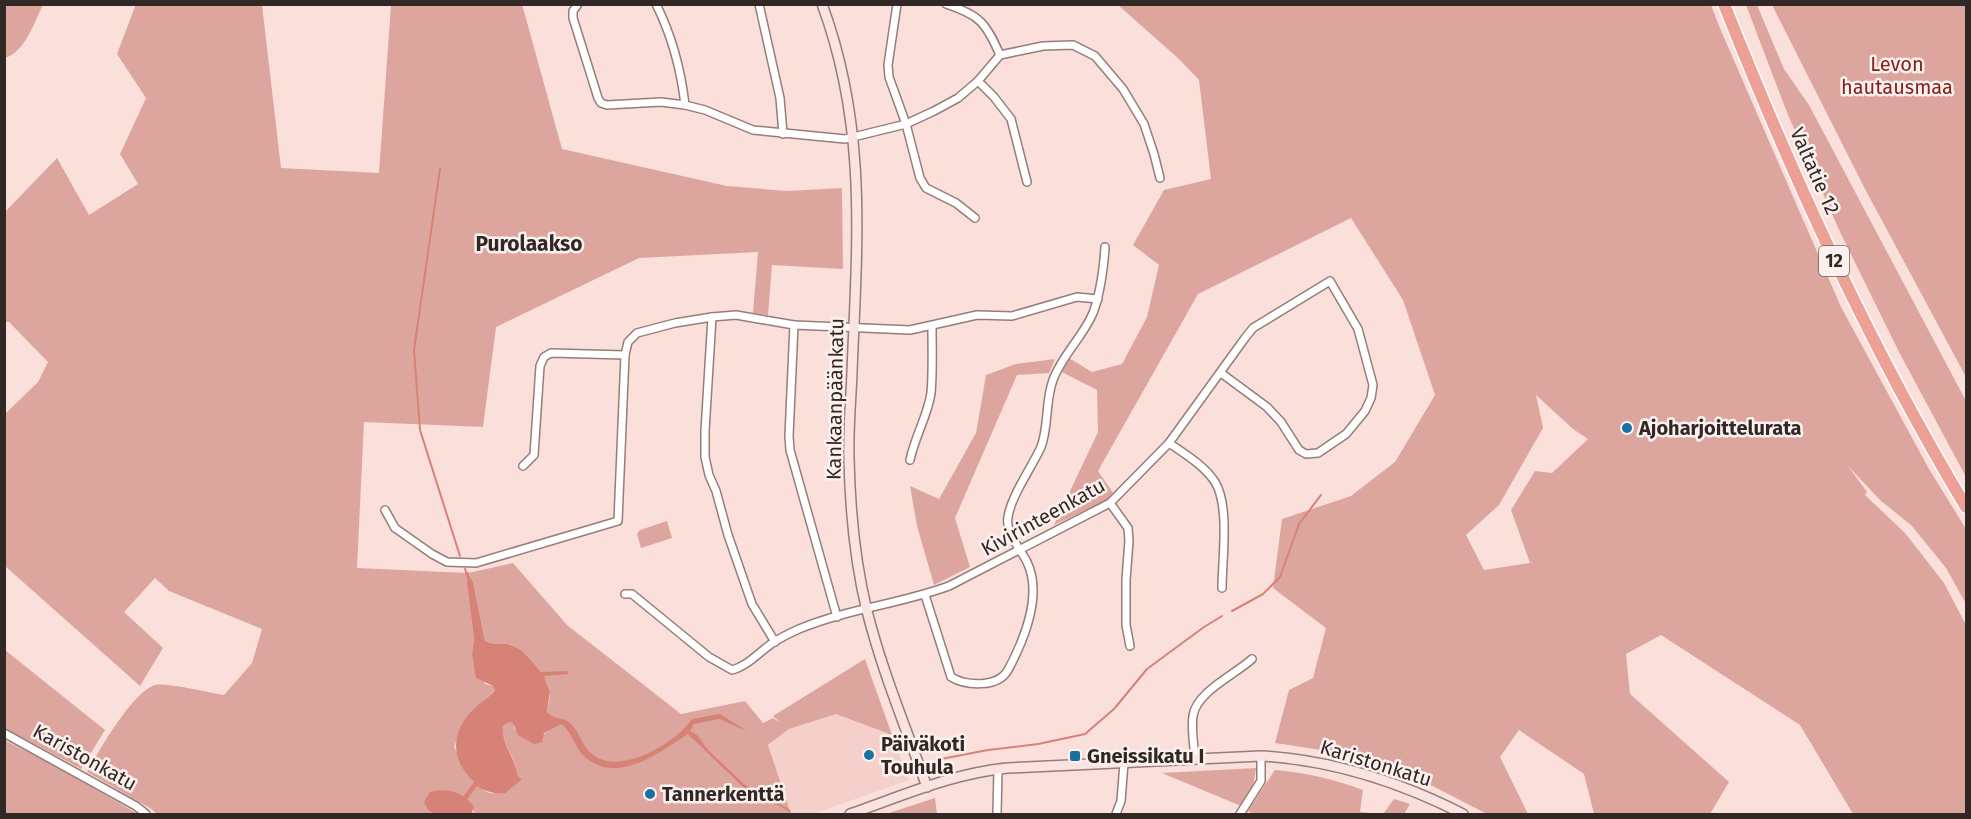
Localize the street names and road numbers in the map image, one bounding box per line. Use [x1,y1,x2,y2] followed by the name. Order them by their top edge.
[1785,124,1845,218] street label: Valtatie 12
[1819,246,1849,276] road number: 12
[822,318,848,480] street label: Kankaanpäänkatu
[977,473,1109,561] street label: Kivirinteenkatu
[29,719,141,795] street label: Karistonkatu
[1317,735,1435,791] street label: Karistonkatu

